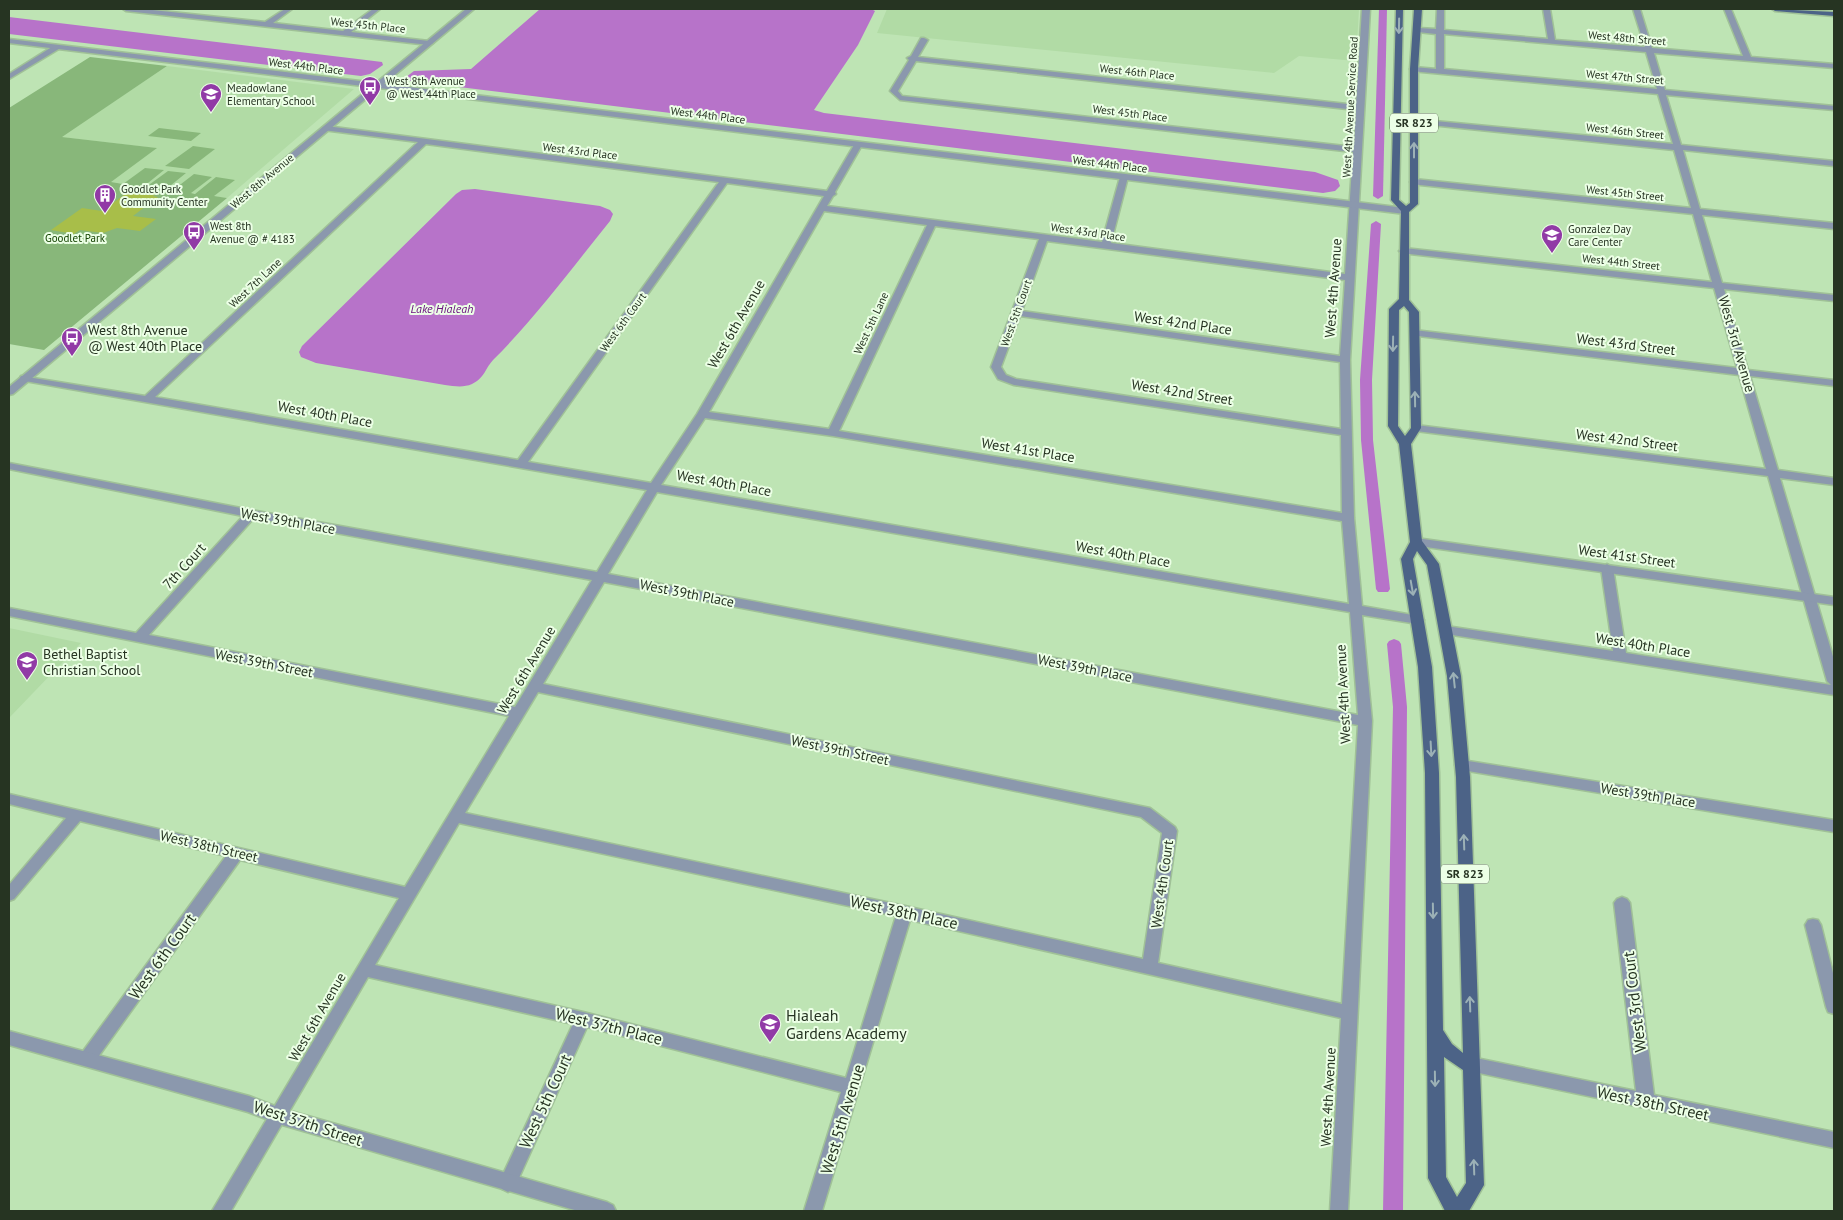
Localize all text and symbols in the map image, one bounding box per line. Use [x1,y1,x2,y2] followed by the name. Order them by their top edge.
[330,14,407,36] street label: West 45th Place
[1394,18,1403,34] one-way arrow
[1587,28,1667,48] street label: West 48th Street
[1339,36,1361,178] street label: West 4th Avenue Service Road
[268,54,345,78] street label: West 44th Place
[1099,61,1176,83] street label: West 46th Place
[1586,67,1665,87] street label: West 47th Street
[386,74,476,101] place label: West 8th Avenue @ West 44th Place
[358,75,382,106] bus stop icon: West 8th Avenue @ West 44th Place
[227,81,315,108] place label: Meadowlane Elementary School
[199,82,223,113] school or university icon: Meadowlane Elementary School
[1092,101,1169,125] street label: West 45th Place
[670,103,747,127] street label: West 44th Place
[1390,114,1438,132] road number: SR 823
[1585,120,1665,142] street label: West 46th Street
[542,139,619,163] street label: West 43rd Place
[1409,142,1419,158] one-way arrow
[228,150,297,212] street label: West 8th Avenue
[1072,152,1149,176] street label: West 44th Place
[121,182,208,209] place label: Goodlet Park Community Center
[1585,182,1665,204] street label: West 45th Street
[93,183,117,214] building icon: Goodlet Park Community Center
[210,219,295,246] place label: West 8th Avenue @ # 4183
[182,220,206,251] bus stop icon: West 8th Avenue @ # 4183
[1050,220,1127,244] street label: West 43rd Place
[1568,222,1632,249] place label: Gonzalez Day Care Center
[1540,223,1564,254] school or university icon: Gonzalez Day Care Center
[45,231,106,245] park label: Goodlet Park
[1321,238,1345,338] street label: West 4th Avenue
[1581,251,1661,273] street label: West 44th Street
[226,255,284,311] street label: West 7th Lane
[703,276,769,372] street label: West 6th Avenue
[997,278,1035,348] street label: West 5th Court
[597,289,649,354] street label: West 6th Court
[851,289,892,356] street label: West 5th Lane
[1715,294,1759,394] street label: West 3rd Avenue
[411,301,473,316] water label: Lake Hialeah
[1133,307,1233,339] street label: West 42nd Place
[88,321,202,355] place label: West 8th Avenue @ West 40th Place
[60,326,84,357] bus stop icon: West 8th Avenue @ West 40th Place
[1576,329,1677,359] street label: West 43rd Street
[1388,336,1398,352] one-way arrow
[1130,375,1234,409] street label: West 42nd Street
[1410,391,1420,407] one-way arrow
[276,397,374,431] street label: West 40th Place
[1575,425,1679,455] street label: West 42nd Street
[980,434,1076,466] street label: West 41st Place
[675,466,773,500] street label: West 40th Place
[239,504,337,538] street label: West 39th Place
[1074,537,1172,571] street label: West 40th Place
[159,539,210,593] street label: 7th Court
[1577,540,1677,572] street label: West 41st Street
[638,575,736,611] street label: West 39th Place
[1407,579,1417,595] one-way arrow
[493,623,559,717] street label: West 6th Avenue
[1594,629,1692,661] street label: West 40th Place
[1331,644,1355,744] street label: West 4th Avenue
[43,645,140,679] place label: Bethel Baptist Christian School
[213,645,315,681] street label: West 39th Street
[15,650,39,681] school or university icon: Bethel Baptist Christian School
[1036,650,1134,686] street label: West 39th Place
[1449,672,1459,688] one-way arrow
[789,731,891,769] street label: West 39th Street
[1426,741,1435,757] one-way arrow
[1599,779,1697,811] street label: West 39th Place
[158,826,260,866] street label: West 38th Street
[1460,834,1469,850] one-way arrow
[1147,839,1177,929] street label: West 4th Court
[1441,864,1489,884] road number: SR 823
[848,891,960,933] street label: West 38th Place
[1429,903,1438,919] one-way arrow
[124,909,200,1003] street label: West 6th Court
[1618,950,1650,1053] street label: West 3rd Court
[284,969,350,1065] street label: West 6th Avenue
[1465,997,1474,1013] one-way arrow
[554,1003,664,1049] street label: West 37th Place
[786,1005,907,1043] place label: Hialeah Gardens Academy
[758,1012,782,1043] school or university icon: Hialeah Gardens Academy
[1316,1047,1340,1147] street label: West 4th Avenue
[515,1050,576,1151] street label: West 5th Court
[816,1062,868,1176] street label: West 5th Avenue
[1430,1071,1440,1087] one-way arrow
[1595,1081,1711,1125] street label: West 38th Street
[251,1096,366,1150] street label: West 37th Street
[1469,1159,1479,1176] one-way arrow

